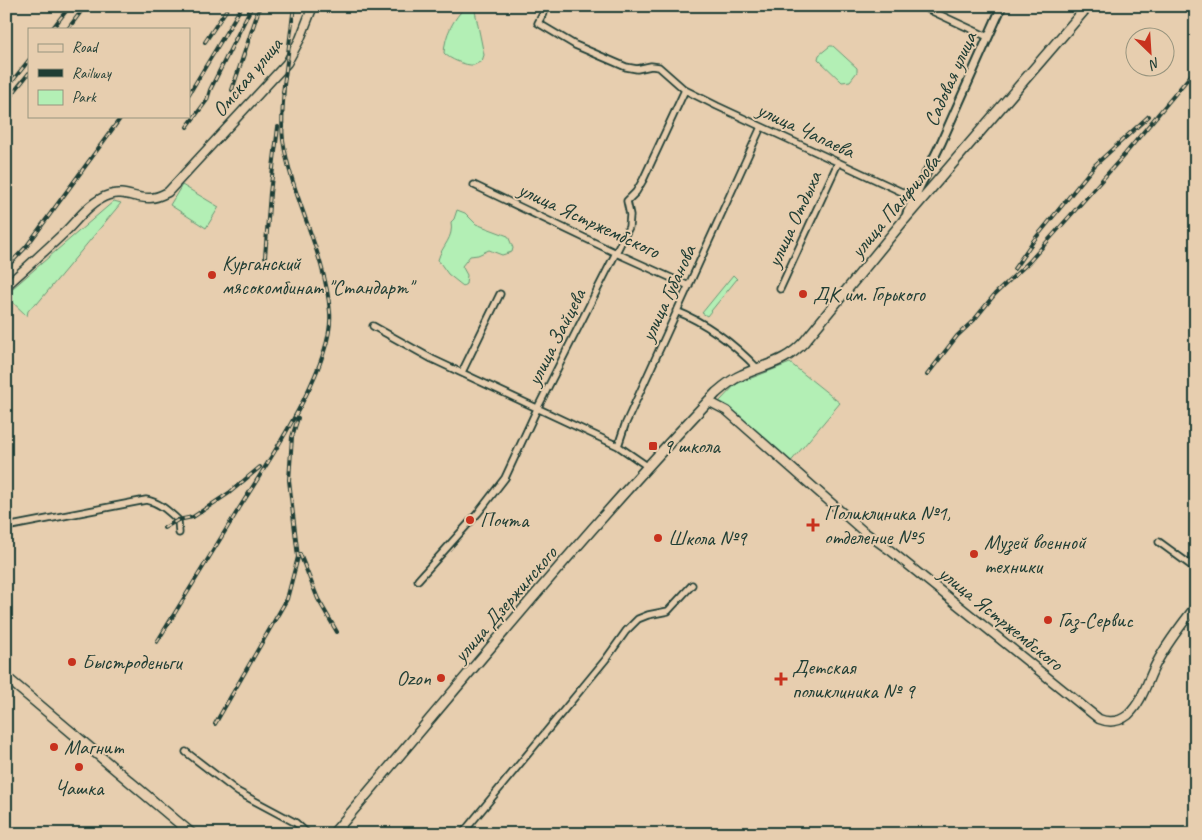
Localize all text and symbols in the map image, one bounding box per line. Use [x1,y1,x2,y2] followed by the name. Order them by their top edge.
[918,26,983,130] street label: Садовая улица
[28,28,190,118] legend
[1124,28,1174,78] north arrow
[206,31,289,122] street label: Омская улица
[72,38,99,57] text: Road
[1146,54,1163,74] text: N
[72,64,113,83] text: Railway
[72,88,97,107] text: Park
[751,95,860,165] street label: улица Чапаева
[843,148,947,264] street label: улица Панфилова
[760,165,828,273] street label: улица Отдыха
[513,175,665,265] street label: улица Ястржембского
[634,239,702,347] street label: улица Губанова
[222,250,417,300] place label: Курганский мясокомбинат "Стандарт"
[206,269,218,281] marker: Курганский мясокомбинат "Стандарт"
[813,281,927,307] place label: ДК им. Горького
[520,283,592,391] street label: улица Зайцева
[797,288,809,300] marker: ДК им. Горького
[663,433,721,459] place label: 9 школа
[647,440,659,452] marker: 9 школа
[824,500,951,550] place label: Поликлиника №1, отделение №5
[480,507,530,533] place label: Почта
[464,514,476,526] marker: Почта
[806,518,820,532] marker: Поликлиника №1, отделение №5
[668,525,748,551] place label: Школа №9
[984,529,1087,579] place label: Музей военной техники
[652,532,664,544] marker: Школа №9
[446,539,564,669] street label: улица Дзержинского
[968,548,980,560] marker: Музей военной техники
[932,559,1070,677] street label: улица Ястржембского
[1058,607,1134,634] place label: Газ-Сервис
[1042,614,1054,626] marker: Газ-Сервис
[82,649,184,675] place label: Быстроденьги
[792,654,916,704] place label: Детская поликлиника № 9
[66,656,78,668] marker: Быстроденьги
[396,665,432,691] place label: Ozon
[435,672,447,684] marker: Ozon
[774,672,788,686] marker: Детская поликлиника № 9
[64,734,125,760] place label: Магнит
[48,741,60,753] marker: Магнит
[73,761,85,773] marker: Чашка
[55,775,105,801] place label: Чашка

